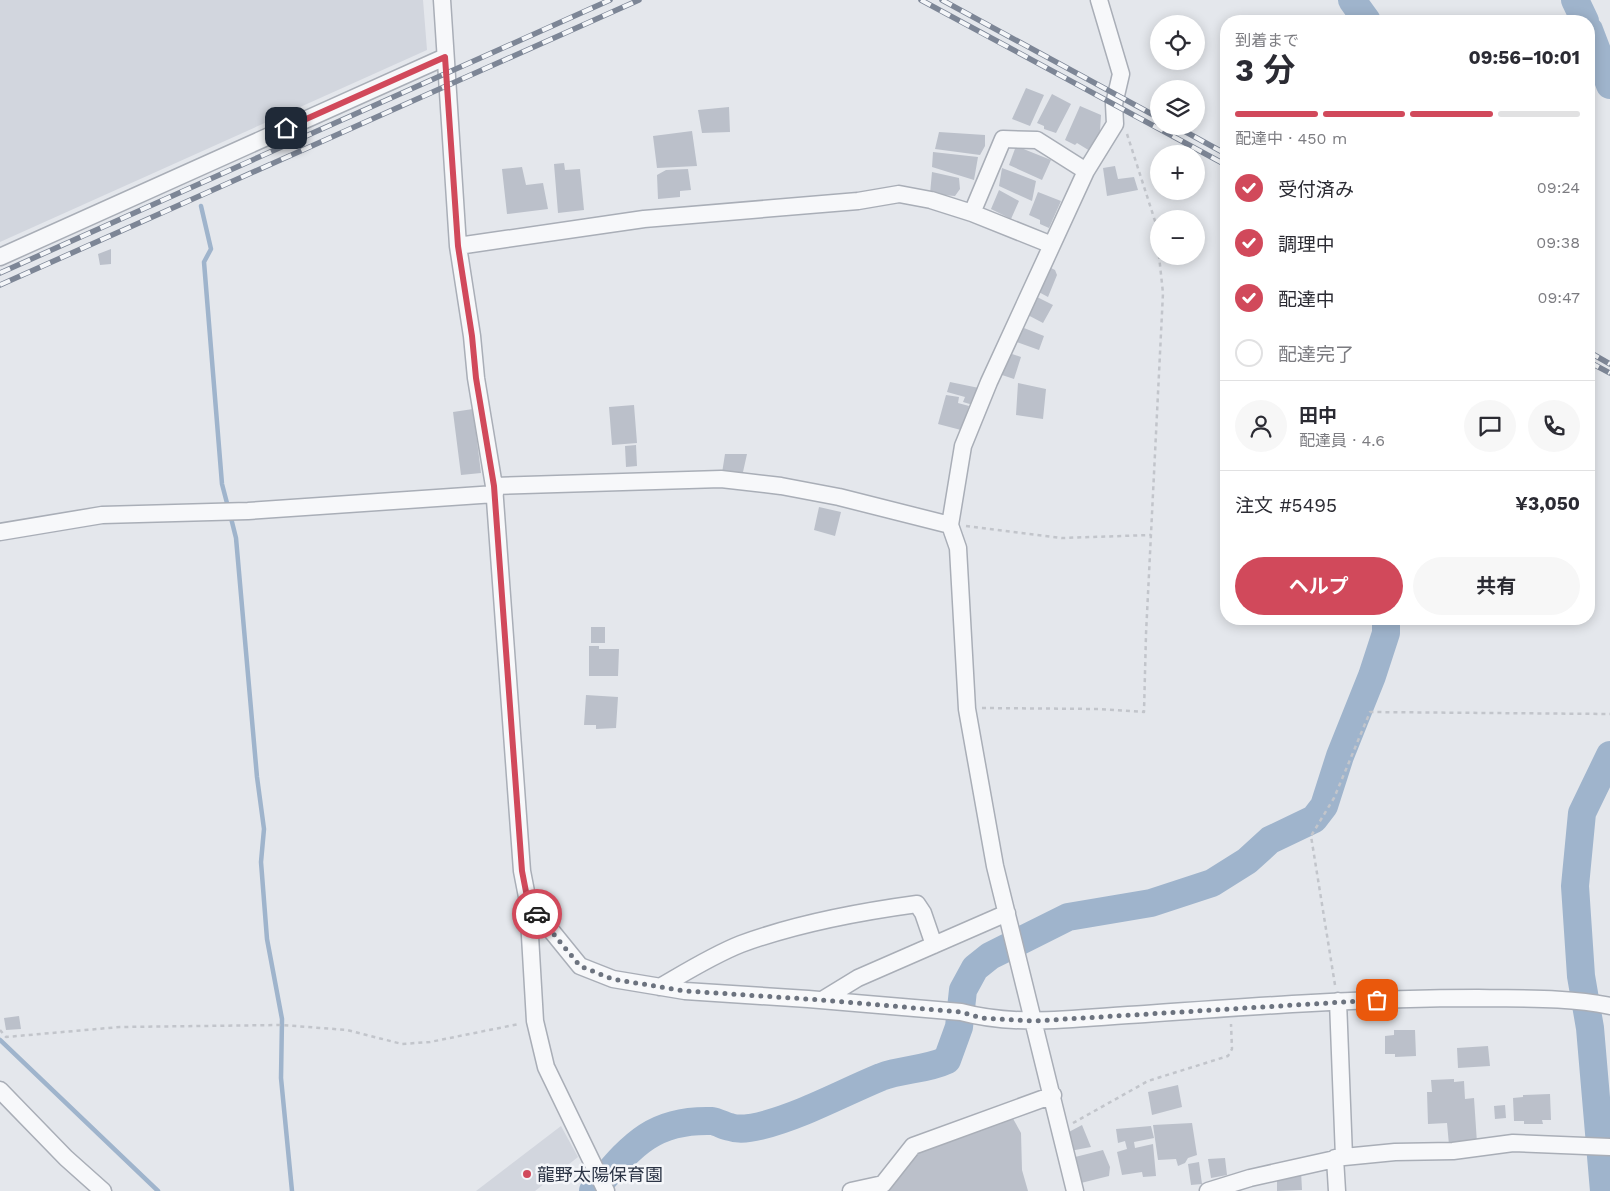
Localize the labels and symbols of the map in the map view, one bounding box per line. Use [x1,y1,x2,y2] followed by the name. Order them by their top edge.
[265,107,307,149] pin
[512,889,562,939] courier
[1356,979,1398,1021] pin
[537,1164,663,1185] place label: 龍野太陽保育園
[521,1168,533,1180] marker: 龍野太陽保育園

